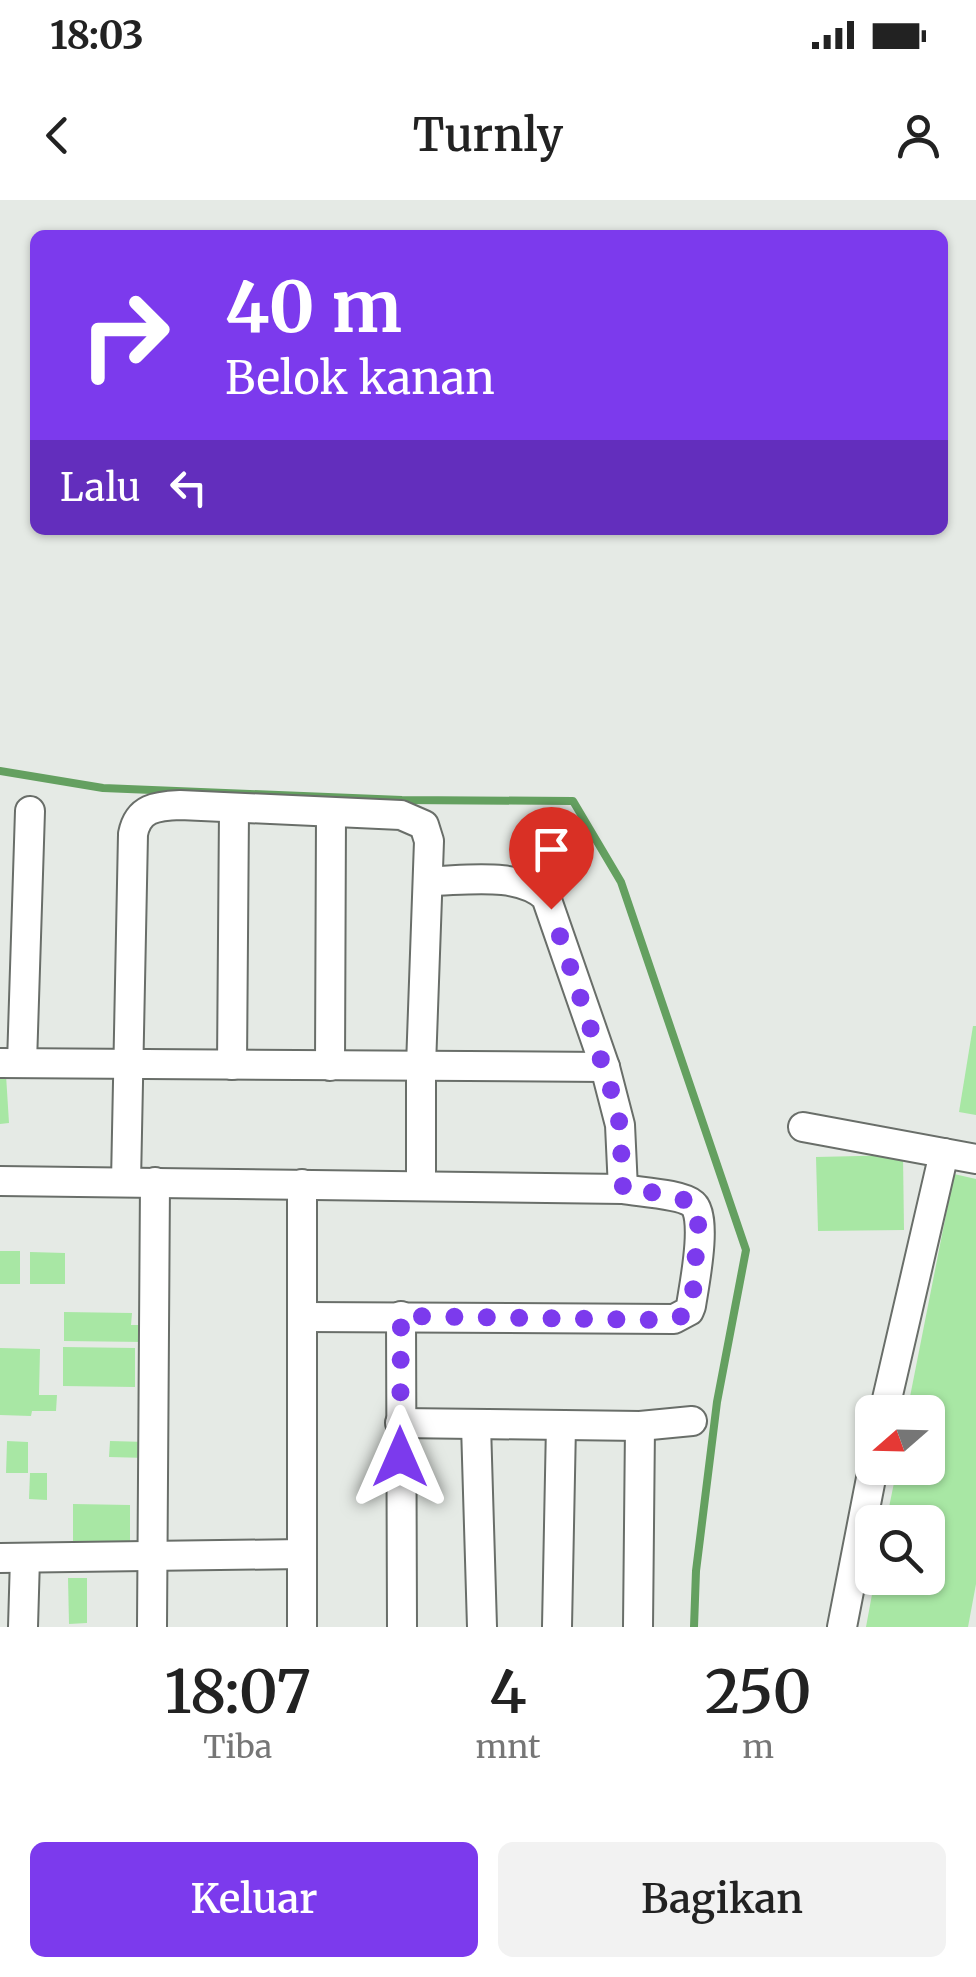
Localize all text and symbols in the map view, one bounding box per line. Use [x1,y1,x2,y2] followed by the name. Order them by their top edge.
[50,12,144,59] text: 18:03
[413,107,563,163] text: Turnly
[30,108,85,163] icon: back
[891,108,946,163] icon: person
[225,263,402,351] text: 40 m
[60,270,190,400] icon: right
[225,350,495,406] text: Belok kanan
[161,460,216,515] icon: left
[60,464,141,511] text: Lalu
[509,807,594,910] pin
[524,822,579,877] icon: arrive
[855,1395,945,1485] north arrow
[855,1395,945,1595] map controls
[348,1405,452,1509] position arrow
[855,1505,945,1595] button: search
[164,1654,311,1729] text: 18:07
[489,1654,527,1729] text: 4
[705,1654,812,1729] text: 250
[203,1727,272,1767] text: Tiba
[475,1727,540,1767] text: mnt
[742,1727,774,1767] text: m
[30,1842,478,1957] button: Keluar
[498,1842,946,1957] button: Bagikan

